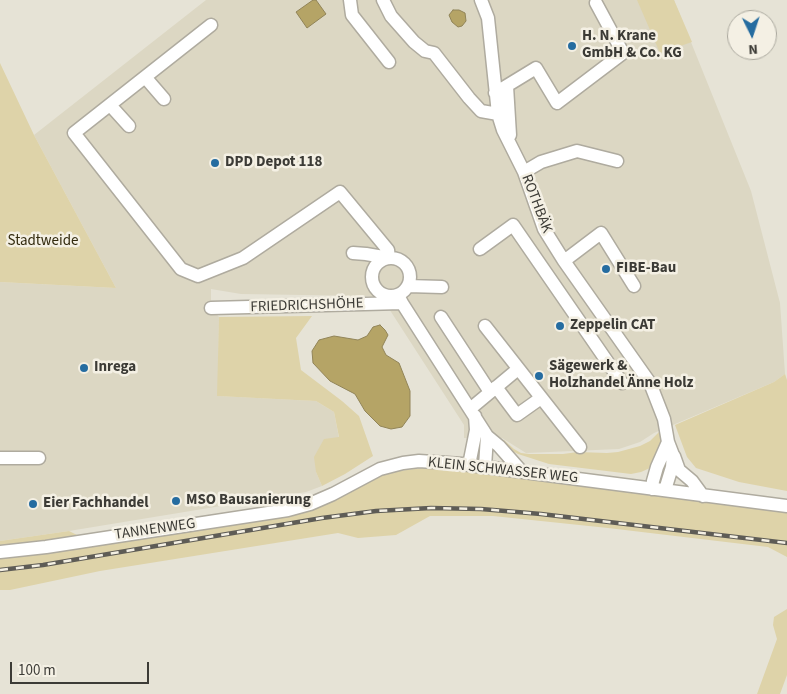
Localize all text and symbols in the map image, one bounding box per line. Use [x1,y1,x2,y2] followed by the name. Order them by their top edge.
[727,10,777,60] north arrow
[582,28,682,63] place label: H. N. Krane GmbH & Co. KG
[748,39,758,59] text: N
[566,40,578,52] marker: H. N. Krane GmbH & Co. KG
[225,154,322,172] place label: DPD Depot 118
[209,157,221,169] marker: DPD Depot 118
[517,172,555,236] street label: ROTHBÄK
[8,233,78,251] park label: Stadtweide
[616,260,676,278] place label: FIBE-Bau
[600,263,612,275] marker: FIBE-Bau
[250,295,364,317] street label: FRIEDRICHSHÖHE
[570,317,655,335] place label: Zeppelin CAT
[554,320,566,332] marker: Zeppelin CAT
[549,358,693,393] place label: Sägewerk & Holzhandel Änne Holz
[94,359,136,377] place label: Inrega
[78,362,90,374] marker: Inrega
[533,370,545,382] marker: Sägewerk & Holzhandel Änne Holz
[427,454,579,488] street label: KLEIN SCHWASSER WEG
[186,492,311,510] place label: MSO Bausanierung
[43,495,149,513] place label: Eier Fachhandel
[170,495,182,507] marker: MSO Bausanierung
[27,498,39,510] marker: Eier Fachhandel
[113,515,197,545] street label: TANNENWEG
[12,652,151,684] scale bar
[18,660,56,681] text: 100 m

